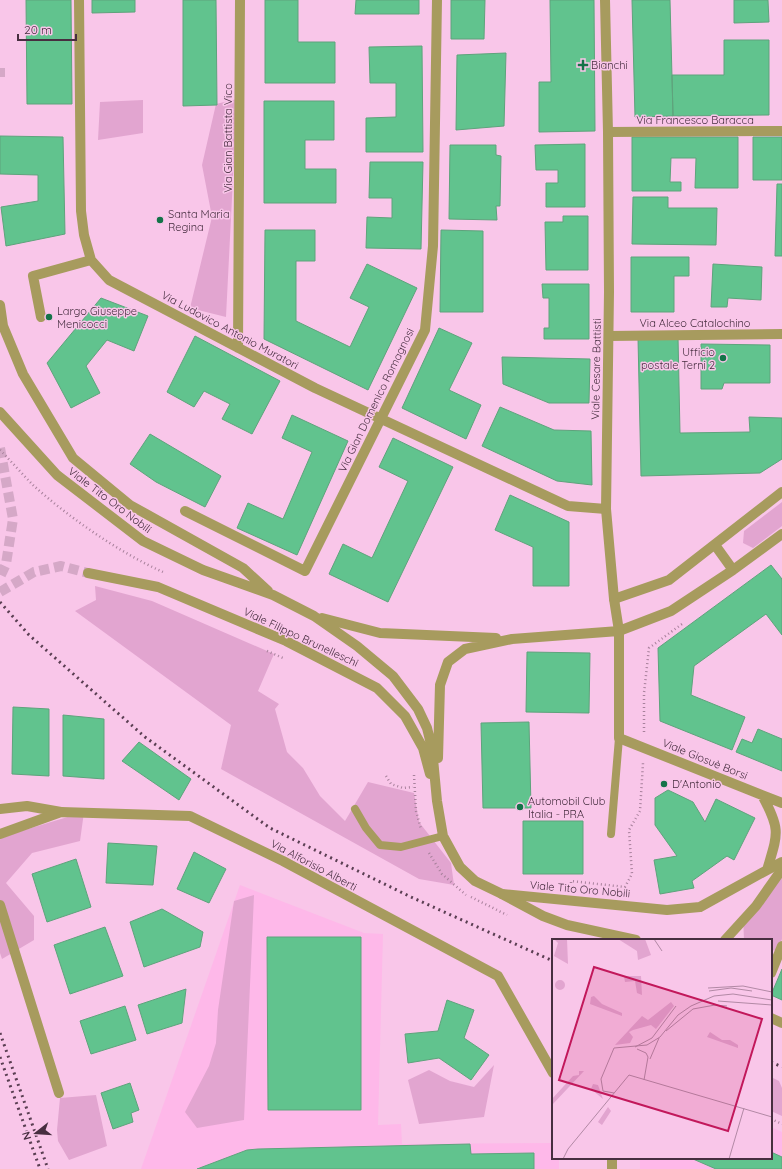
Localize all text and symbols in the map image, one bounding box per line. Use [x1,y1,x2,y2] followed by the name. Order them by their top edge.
[18,16,76,42] scale bar
[24,22,52,37] text: 20 m
[591,58,628,72] place label: Bianchi
[578,60,588,70] marker: Bianchi
[221,83,235,193] street label: Via Gian Battista Vico
[636,113,754,127] street label: Via Francesco Baracca
[168,207,230,234] place label: Santa Maria Regina
[155,215,165,225] marker: Santa Maria Regina
[159,288,301,372] street label: Via Ludovico Antonio Muratori
[57,304,137,331] place label: Largo Giuseppe Menicocci
[44,312,54,322] marker: Largo Giuseppe Menicocci
[639,316,751,330] street label: Via Alceo Catalochino
[588,318,604,420] street label: Viale Cesare Battisti
[335,326,417,474] street label: Via Gian Domenico Romagnosi
[641,345,715,372] place label: Ufficio postale Terni 2
[718,353,728,363] marker: Ufficio postale Terni 2
[65,464,155,536] street label: Viale Tito Oro Nobili
[241,604,361,670] street label: Viale Filippo Brunelleschi
[660,736,750,782] street label: Viale Giosuè Borsi
[672,777,722,791] place label: D'Antonio
[659,779,669,789] marker: D'Antonio
[528,794,606,821] place label: Automobil Club Italia - PRA
[515,802,525,812] marker: Automobil Club Italia - PRA
[268,836,360,894] street label: Via Alforisio Alberti
[529,878,631,900] street label: Viale Tito Oro Nobili
[552,939,772,1159] inset map
[16,1113,56,1153] north arrow
[19,1130,34,1142] text: N

